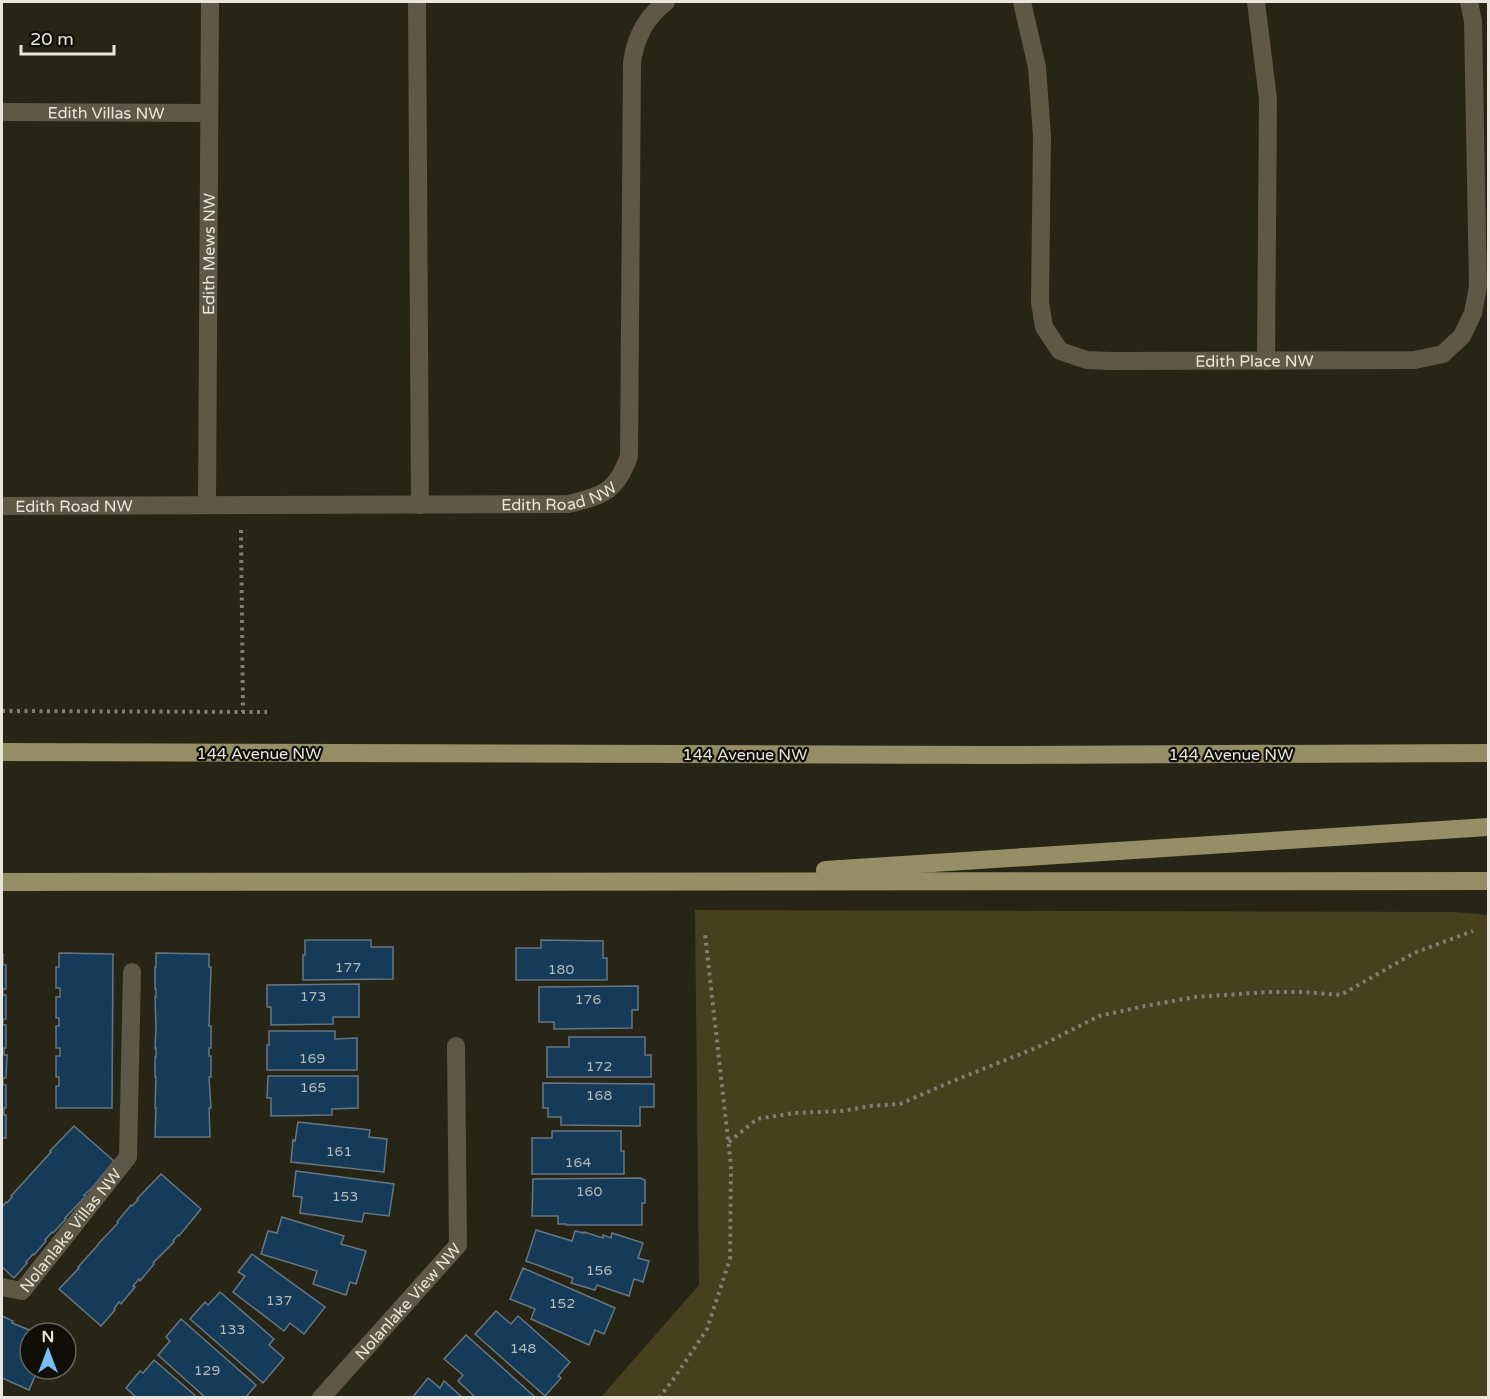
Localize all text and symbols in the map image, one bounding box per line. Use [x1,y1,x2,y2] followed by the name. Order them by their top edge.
[21,18,114,56] scale bar
[30,28,74,50] text: 20 m
[47,103,165,124] street label: Edith Villas NW
[199,193,220,315] street label: Edith Mews NW
[1195,351,1314,372] street label: Edith Place NW
[501,478,621,515] street label: Edith Road NW
[15,497,133,517] street label: Edith Road NW
[197,744,321,764] street label: 144 Avenue NW
[683,745,807,765] street label: 144 Avenue NW
[1169,745,1293,765] street label: 144 Avenue NW
[335,959,361,976] house number: 177
[548,961,574,978] house number: 180
[300,988,326,1005] house number: 173
[575,991,601,1008] house number: 176
[299,1050,325,1067] house number: 169
[586,1058,612,1075] house number: 172
[300,1079,326,1096] house number: 165
[586,1087,612,1104] house number: 168
[326,1143,352,1160] house number: 161
[565,1154,591,1171] house number: 164
[16,1165,126,1297] street label: Nolanlake Villas NW
[576,1183,602,1200] house number: 160
[332,1188,358,1205] house number: 153
[351,1239,466,1364] street label: Nolanlake View NW
[586,1262,612,1279] house number: 156
[266,1292,292,1309] house number: 137
[549,1295,575,1312] house number: 152
[18,1321,78,1381] north arrow
[219,1321,245,1338] house number: 133
[42,1327,54,1347] text: N
[510,1340,536,1357] house number: 148
[194,1362,220,1379] house number: 129

